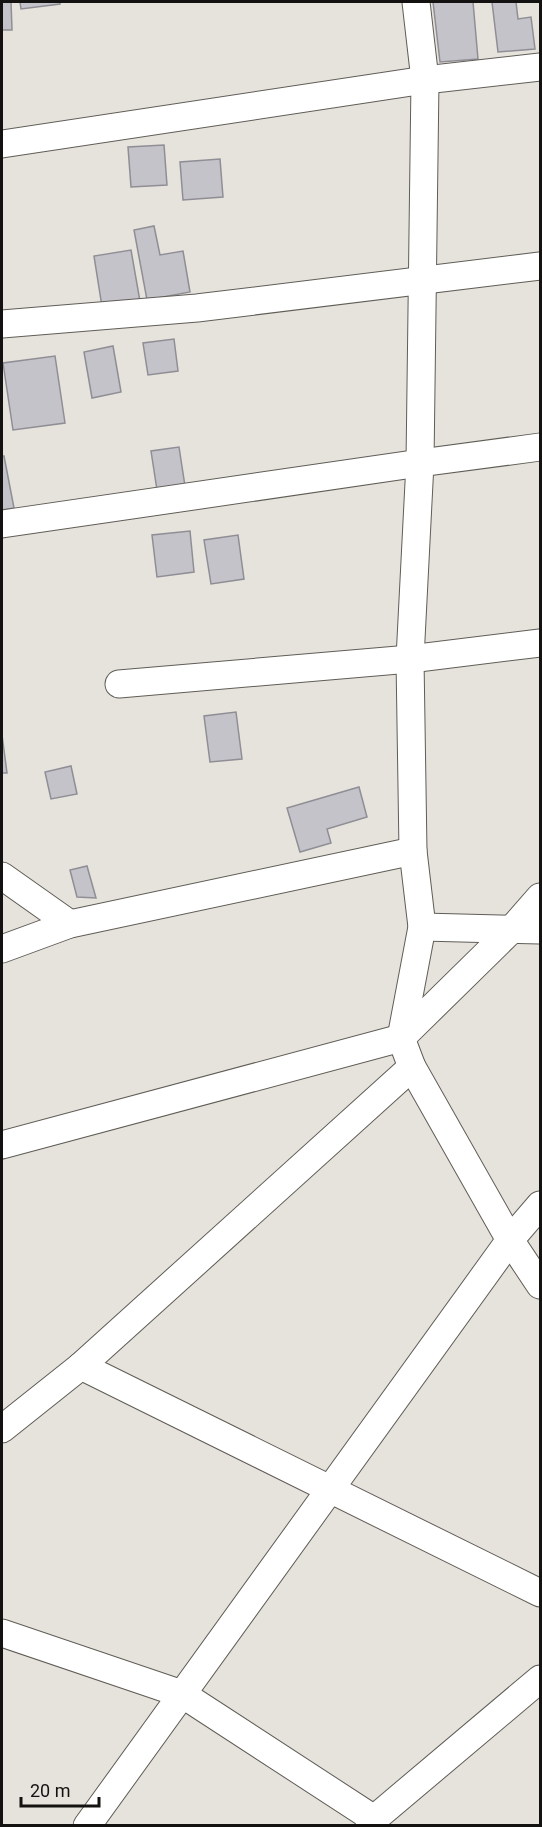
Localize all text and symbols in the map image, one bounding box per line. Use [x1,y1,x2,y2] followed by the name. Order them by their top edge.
[21,1770,99,1808] scale bar
[30,1780,70,1801] text: 20 m

